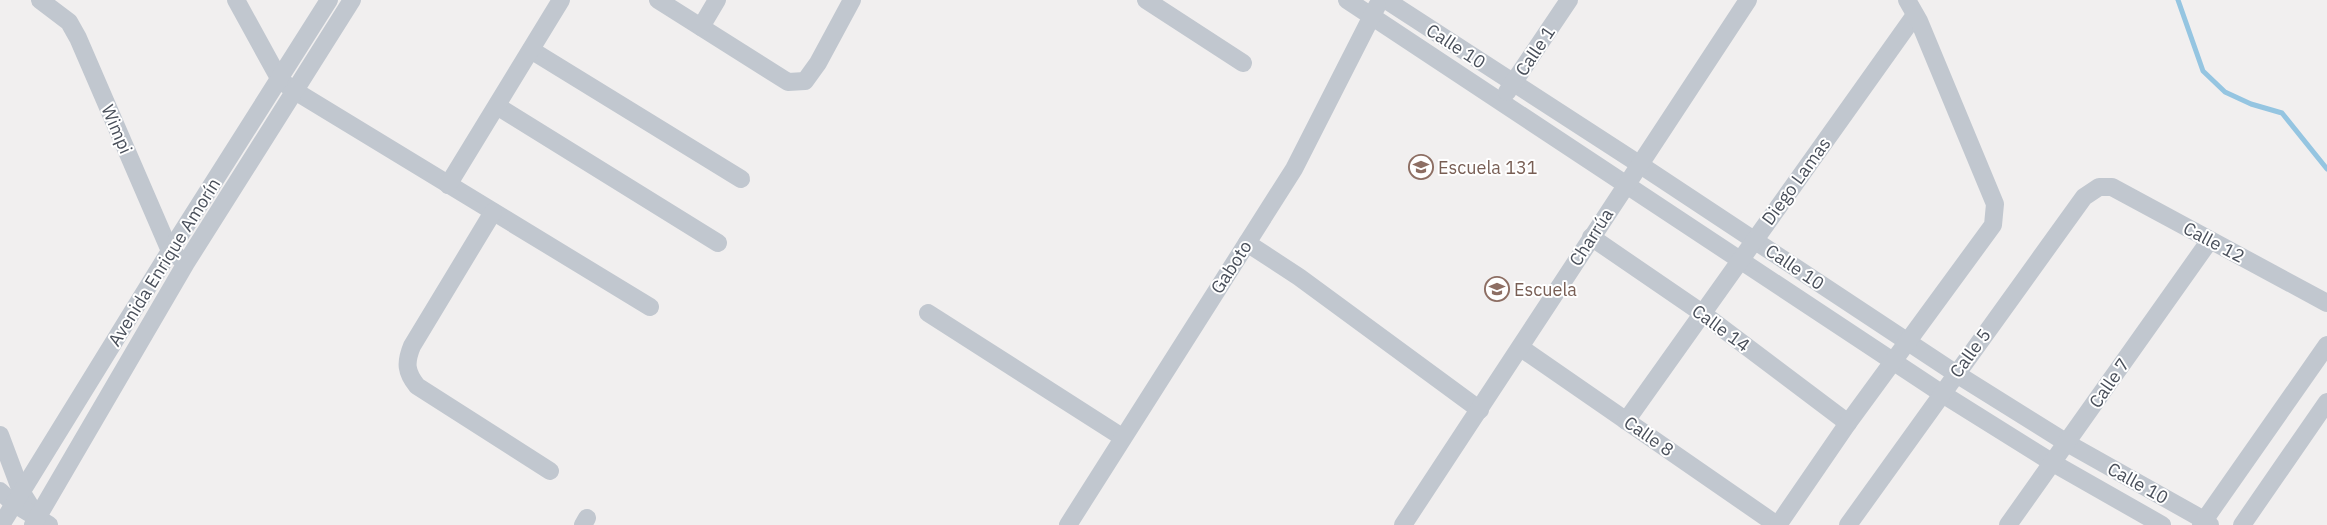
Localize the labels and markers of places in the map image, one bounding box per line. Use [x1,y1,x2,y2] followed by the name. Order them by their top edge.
[1408,154,1434,180] school or university icon: Escuela 131
[1438,156,1538,179] place label: Escuela 131
[1484,276,1510,302] school or university icon: Escuela
[1514,278,1577,301] place label: Escuela

